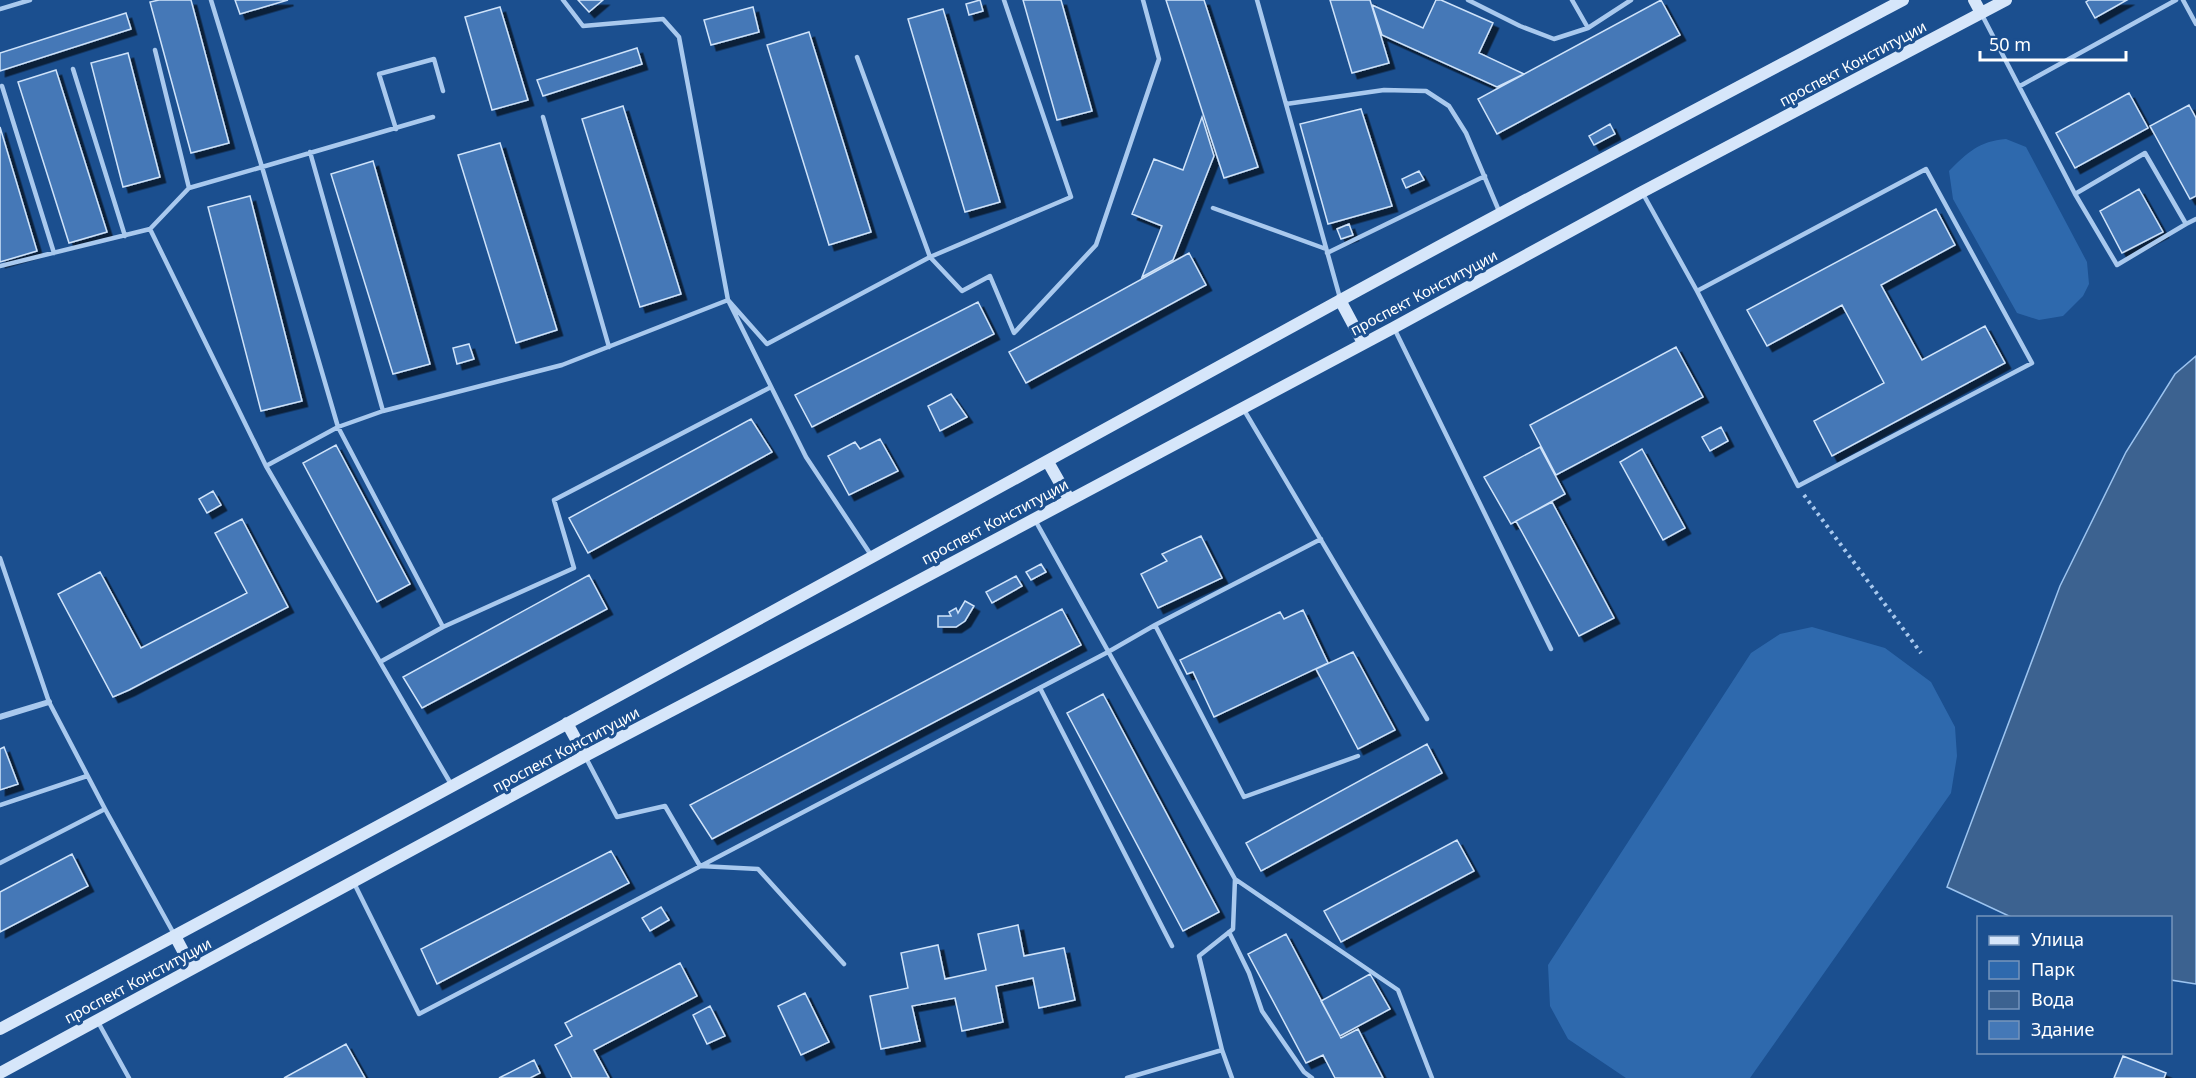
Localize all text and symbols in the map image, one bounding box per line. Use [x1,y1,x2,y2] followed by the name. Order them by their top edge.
[1775,16,1930,110] street label: проспект Конституции
[1980,24,2126,62] scale bar
[1989,32,2031,56] text: 50 m
[1346,245,1501,339] street label: проспект Конституции
[917,474,1072,568] street label: проспект Конституции
[488,702,643,796] street label: проспект Конституции
[1977,916,2172,1054] legend
[2031,927,2084,951] text: Улица
[60,933,215,1027] street label: проспект Конституции
[2031,957,2075,981] text: Парк
[2031,987,2074,1011] text: Вода
[2031,1017,2095,1041] text: Здание

